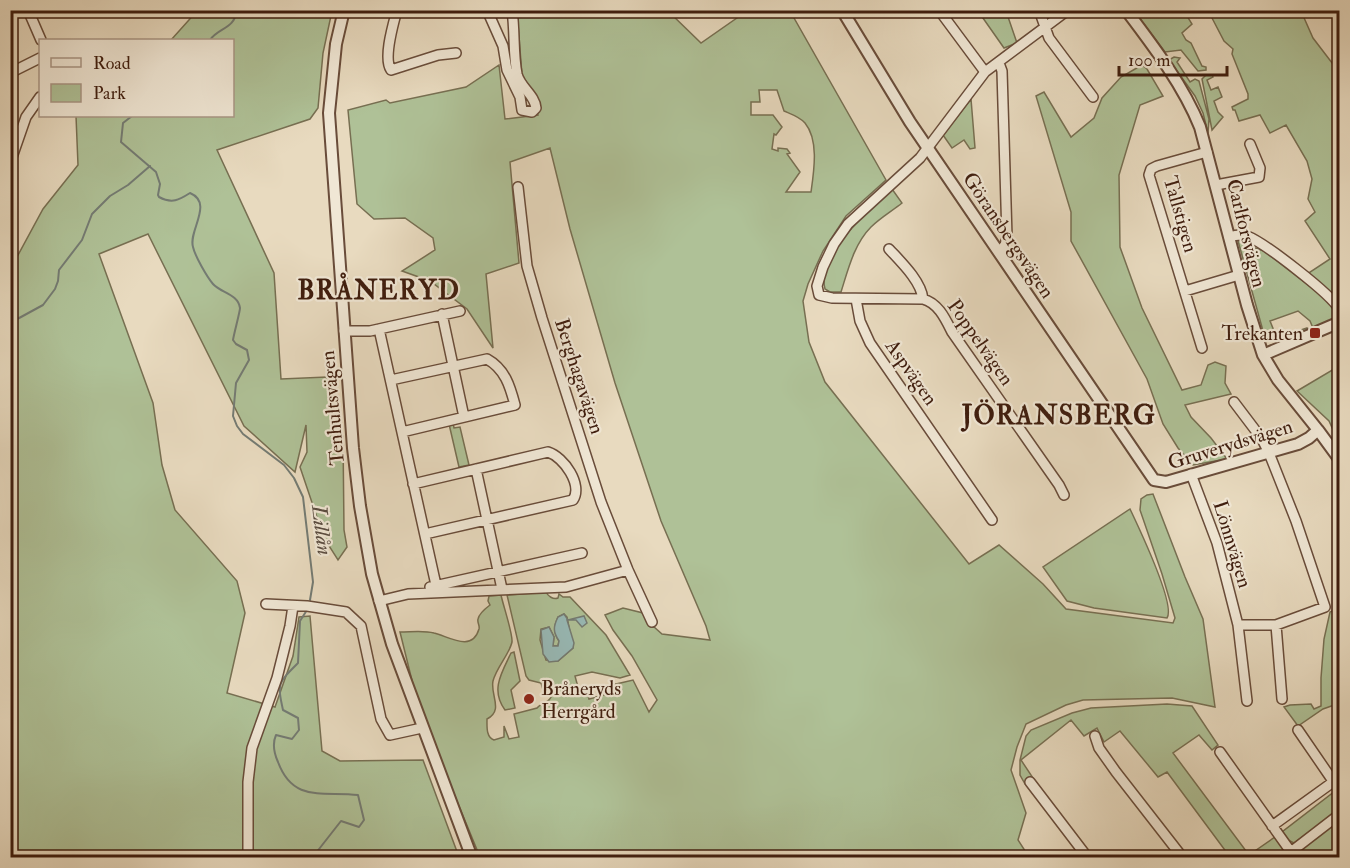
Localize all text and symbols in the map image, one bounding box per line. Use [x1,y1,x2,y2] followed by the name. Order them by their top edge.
[39,39,234,117] legend
[1119,39,1227,77] scale bar
[1128,49,1171,72] text: 100 m
[93,52,131,75] text: Road
[93,82,126,105] text: Park
[957,167,1060,303] street label: Göransbergsvägen
[1158,173,1203,255] street label: Tallstigen
[1221,176,1272,290] street label: Carlforsvägen
[297,272,461,307] district label: BRÅNERYD
[941,294,1019,391] street label: Poppelvägen
[549,315,610,437] street label: Berghagavägen
[1222,321,1303,346] place label: Trekanten
[1308,326,1322,340] marker: Trekanten
[879,334,943,411] street label: Aspvägen
[315,349,350,466] street label: Tenhultsvägen
[960,399,1156,432] district label: JÖRANSBERG
[1165,414,1296,475] street label: Gruverydsvägen
[1207,498,1258,591] street label: Lönnvägen
[305,502,338,557] water label: Lillån
[541,676,621,724] place label: Bråneryds Herrgård
[522,692,536,706] marker: Bråneryds Herrgård

